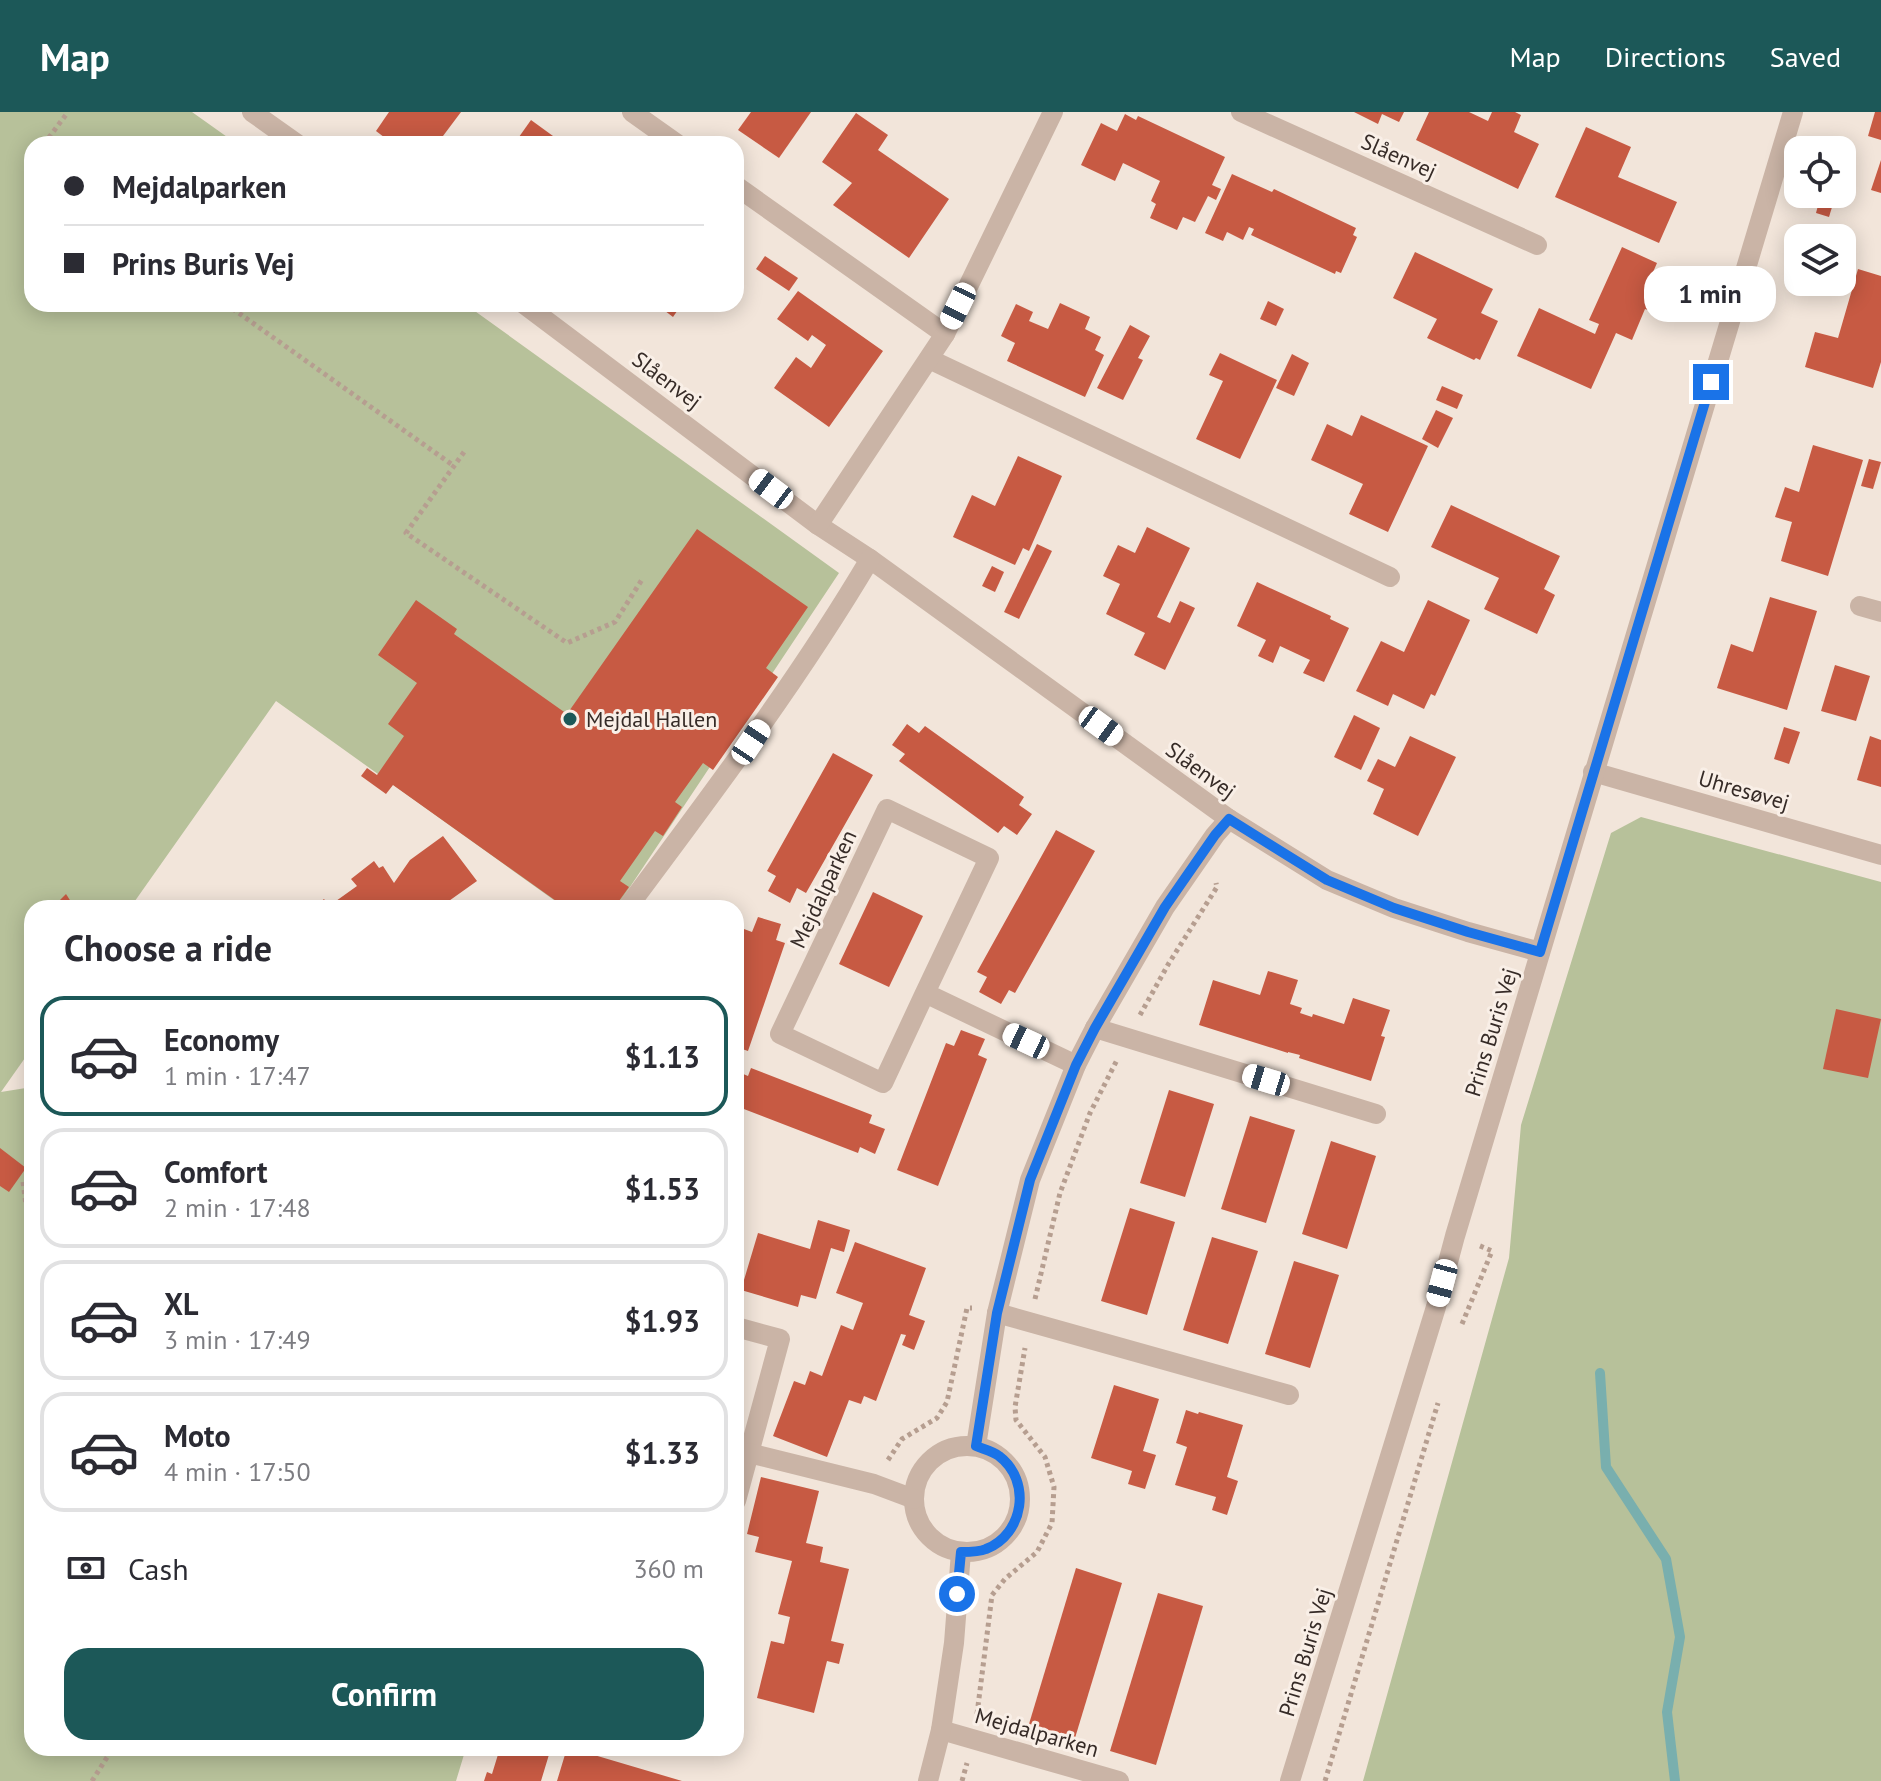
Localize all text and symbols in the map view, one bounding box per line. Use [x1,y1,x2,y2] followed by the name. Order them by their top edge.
[40,32,110,81] text: Map
[1510,38,1561,75] text: Map
[1605,38,1726,75] text: Directions
[1770,38,1841,75] text: Saved
[1357,127,1441,185] street label: Slåenvej
[1784,136,1856,296] map controls
[1784,136,1856,208] button: locate
[112,167,287,206] text: Mejdalparken
[1784,224,1856,296] button: layers
[112,244,294,283] text: Prins Buris Vej
[1645,266,1777,322] callout: 1 min
[1678,277,1742,310] text: 1 min
[937,279,979,333] car
[627,345,707,415] street label: Slåenvej
[1693,364,1729,400] route end
[745,465,797,513] car
[1075,702,1127,750] car
[586,705,717,733] place label: Mejdal Hallen
[561,710,579,728] marker: Mejdal Hallen
[728,715,774,769] car
[1161,735,1241,805] street label: Slåenvej
[1695,764,1793,816] street label: Uhresøvej
[783,825,863,953] street label: Mejdalparken
[64,924,272,971] text: Choose a ride
[1458,964,1524,1100] street label: Prins Buris Vej
[68,1020,140,1092] icon: car
[164,1020,279,1059] text: Economy
[999,1020,1053,1062] car
[625,1037,700,1076] text: $1.13
[164,1059,311,1092] text: 1 min · 17:47
[1240,1062,1292,1098] car
[68,1152,140,1224] icon: car
[164,1152,267,1191] text: Comfort
[625,1169,700,1208] text: $1.53
[164,1191,311,1224] text: 2 min · 17:48
[1424,1257,1460,1309] car
[68,1284,140,1356] icon: car
[164,1284,198,1323] text: XL
[625,1301,700,1340] text: $1.93
[164,1323,311,1356] text: 3 min · 17:49
[68,1416,140,1488] icon: car
[164,1416,231,1455] text: Moto
[625,1433,700,1472] text: $1.33
[164,1455,311,1488] text: 4 min · 17:50
[64,1546,108,1590] icon: cash
[128,1549,189,1588] text: Cash
[633,1552,704,1585] text: 360 m
[939,1576,975,1612] route start
[1272,1584,1338,1720] street label: Prins Buris Vej
[64,1648,704,1740] button: Confirm
[972,1701,1102,1763] street label: Mejdalparken

